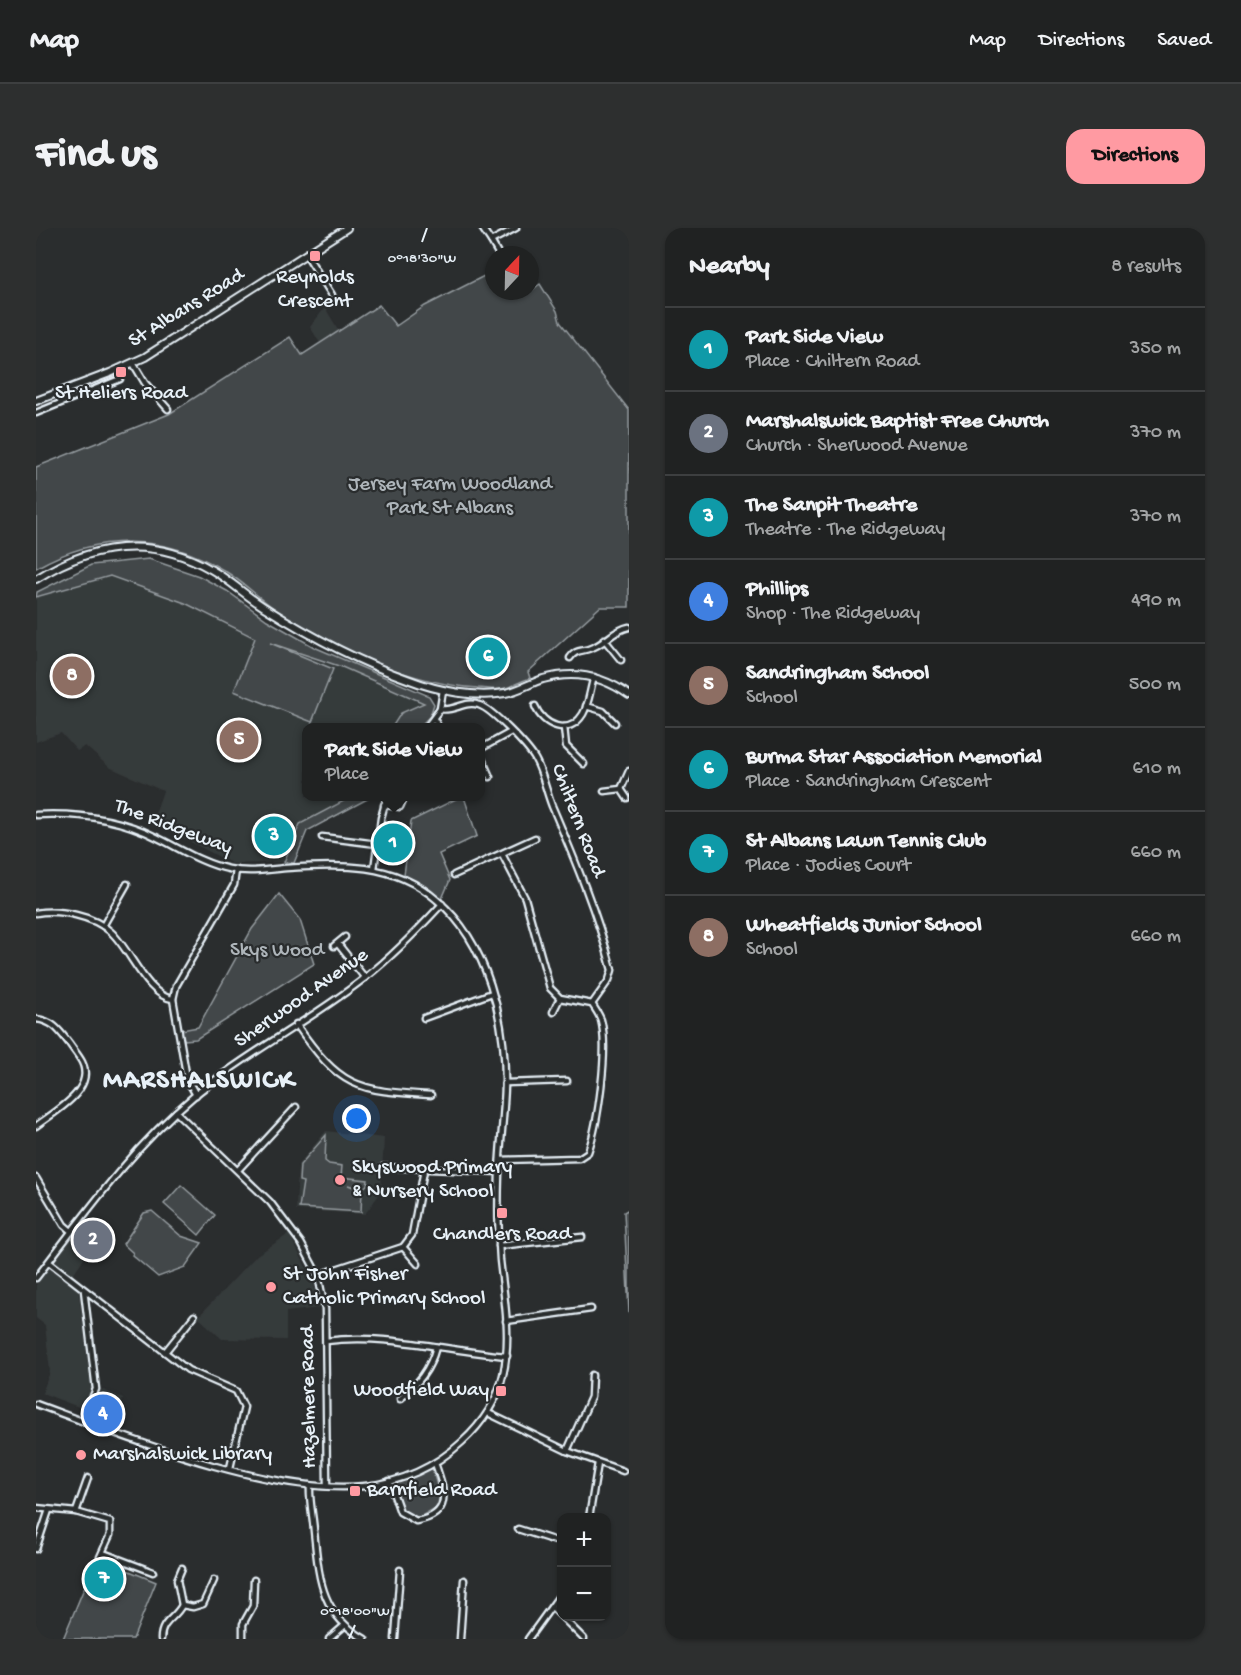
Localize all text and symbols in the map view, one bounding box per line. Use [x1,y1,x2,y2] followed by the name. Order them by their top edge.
[30,25,79,58] text: Map
[969,29,1006,54] text: Map
[1039,29,1124,54] text: Directions
[1157,29,1211,54] text: Saved
[1066,129,1205,184] button: Directions
[36,132,156,181] text: Find us
[485,246,539,300] north arrow
[308,249,322,263] marker: Reynolds Crescent
[388,250,457,268] text: 0°18'30"W
[689,252,770,283] text: Nearby
[1111,256,1181,279] text: 8 results
[125,263,251,354] street label: St Albans Road
[276,266,355,315] place label: Reynolds Crescent
[746,325,883,351] text: Park Side View
[704,338,713,361] text: 1
[1130,338,1181,361] text: 350 m
[746,351,919,374] text: Place · Chiltern Road
[114,365,128,379] marker: St Heliers Road
[55,382,189,407] place label: St Heliers Road
[746,409,1049,435] text: Marshalswick Baptist Free Church
[704,422,713,445] text: 2
[1130,422,1181,445] text: 370 m
[746,435,968,458] text: Church · Sherwood Avenue
[348,473,553,522] park label: Jersey Farm Woodland Park St Albans
[746,493,917,519] text: The Sanpit Theatre
[703,506,714,529] text: 3
[1130,506,1181,529] text: 370 m
[746,519,945,542] text: Theatre · The Ridgeway
[746,577,808,603] text: Phillips
[704,590,713,613] text: 4
[1131,590,1181,613] text: 490 m
[746,603,920,626] text: Shop · The Ridgeway
[468,634,508,680] pin: 6
[52,654,92,698] pin: 8
[746,661,929,687] text: Sandringham School
[703,674,714,697] text: 5
[1129,674,1181,697] text: 500 m
[746,687,798,710] text: School
[220,718,258,762] pin: 5
[302,723,485,801] popup
[325,738,462,764] text: Park Side View
[746,745,1042,771] text: Burma Star Association Memorial
[703,758,714,781] text: 6
[1132,758,1181,781] text: 610 m
[544,761,611,883] street label: Chiltern Road
[325,764,369,787] text: Place
[746,771,990,794] text: Place · Sandringham Crescent
[110,794,235,862] street label: The Ridgeway
[254,814,294,858] pin: 3
[374,820,412,866] pin: 1
[746,829,986,855] text: St Albans Lawn Tennis Club
[703,842,714,865] text: 7
[1130,842,1181,865] text: 660 m
[746,855,911,878] text: Place · Jodies Court
[746,913,982,939] text: Wheatfields Junior School
[703,926,714,949] text: 8
[1130,926,1181,949] text: 660 m
[230,939,326,964] park label: Skys Wood
[746,939,798,962] text: School
[230,943,375,1054] street label: Sherwood Avenue
[103,1066,297,1098] district label: MARSHALSWICK
[342,1104,371,1133] your location
[352,1156,512,1205] place label: Skyswood Primary & Nursery School
[333,1173,347,1187] marker: Skyswood Primary & Nursery School
[495,1206,509,1220] marker: Chandlers Road
[74,1218,112,1262] pin: 2
[433,1223,573,1248] place label: Chandlers Road
[283,1263,486,1312] place label: St John Fisher Catholic Primary School
[264,1280,278,1294] marker: St John Fisher Catholic Primary School
[296,1323,324,1469] street label: Hazelmere Road
[353,1379,489,1404] place label: Woodfield Way
[494,1384,508,1398] marker: Woodfield Way
[84,1392,122,1436] pin: 4
[93,1443,272,1468] place label: Marshalswick Library
[74,1448,88,1462] marker: Marshalswick Library
[366,1479,498,1504] place label: Barnfield Road
[348,1484,362,1498] marker: Barnfield Road
[557,1513,611,1621] map controls
[557,1513,611,1567] button: +
[84,1556,124,1602] pin: 7
[557,1567,611,1621] button: −
[320,1603,390,1621] text: 0°18'00"W

